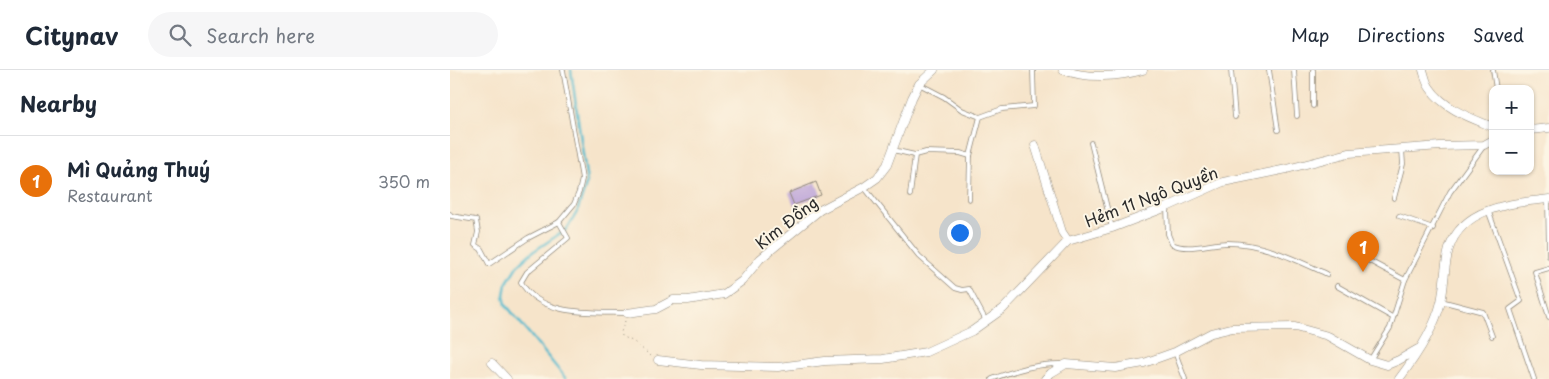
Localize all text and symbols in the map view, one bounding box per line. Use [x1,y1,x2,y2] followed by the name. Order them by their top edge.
[148,12,498,57] search box
[25,17,118,53] text: Citynav
[166,21,194,49] icon: search
[206,21,315,49] text: Search here
[1291,21,1329,48] text: Map
[1357,21,1445,48] text: Directions
[1473,21,1524,48] text: Saved
[1489,85,1534,175] map controls
[1489,85,1534,130] button: +
[20,87,97,119] text: Nearby
[1489,130,1534,175] button: −
[67,155,210,183] text: Mì Quảng Thuý
[1081,160,1221,232] street label: Hẻm 11 Ngô Quyền
[32,169,40,193] text: 1
[378,169,430,193] text: 350 m
[67,183,153,207] text: Restaurant
[749,190,823,254] street label: Kim Đồng
[947,220,973,246] your location
[1347,231,1379,272] pin: 1

